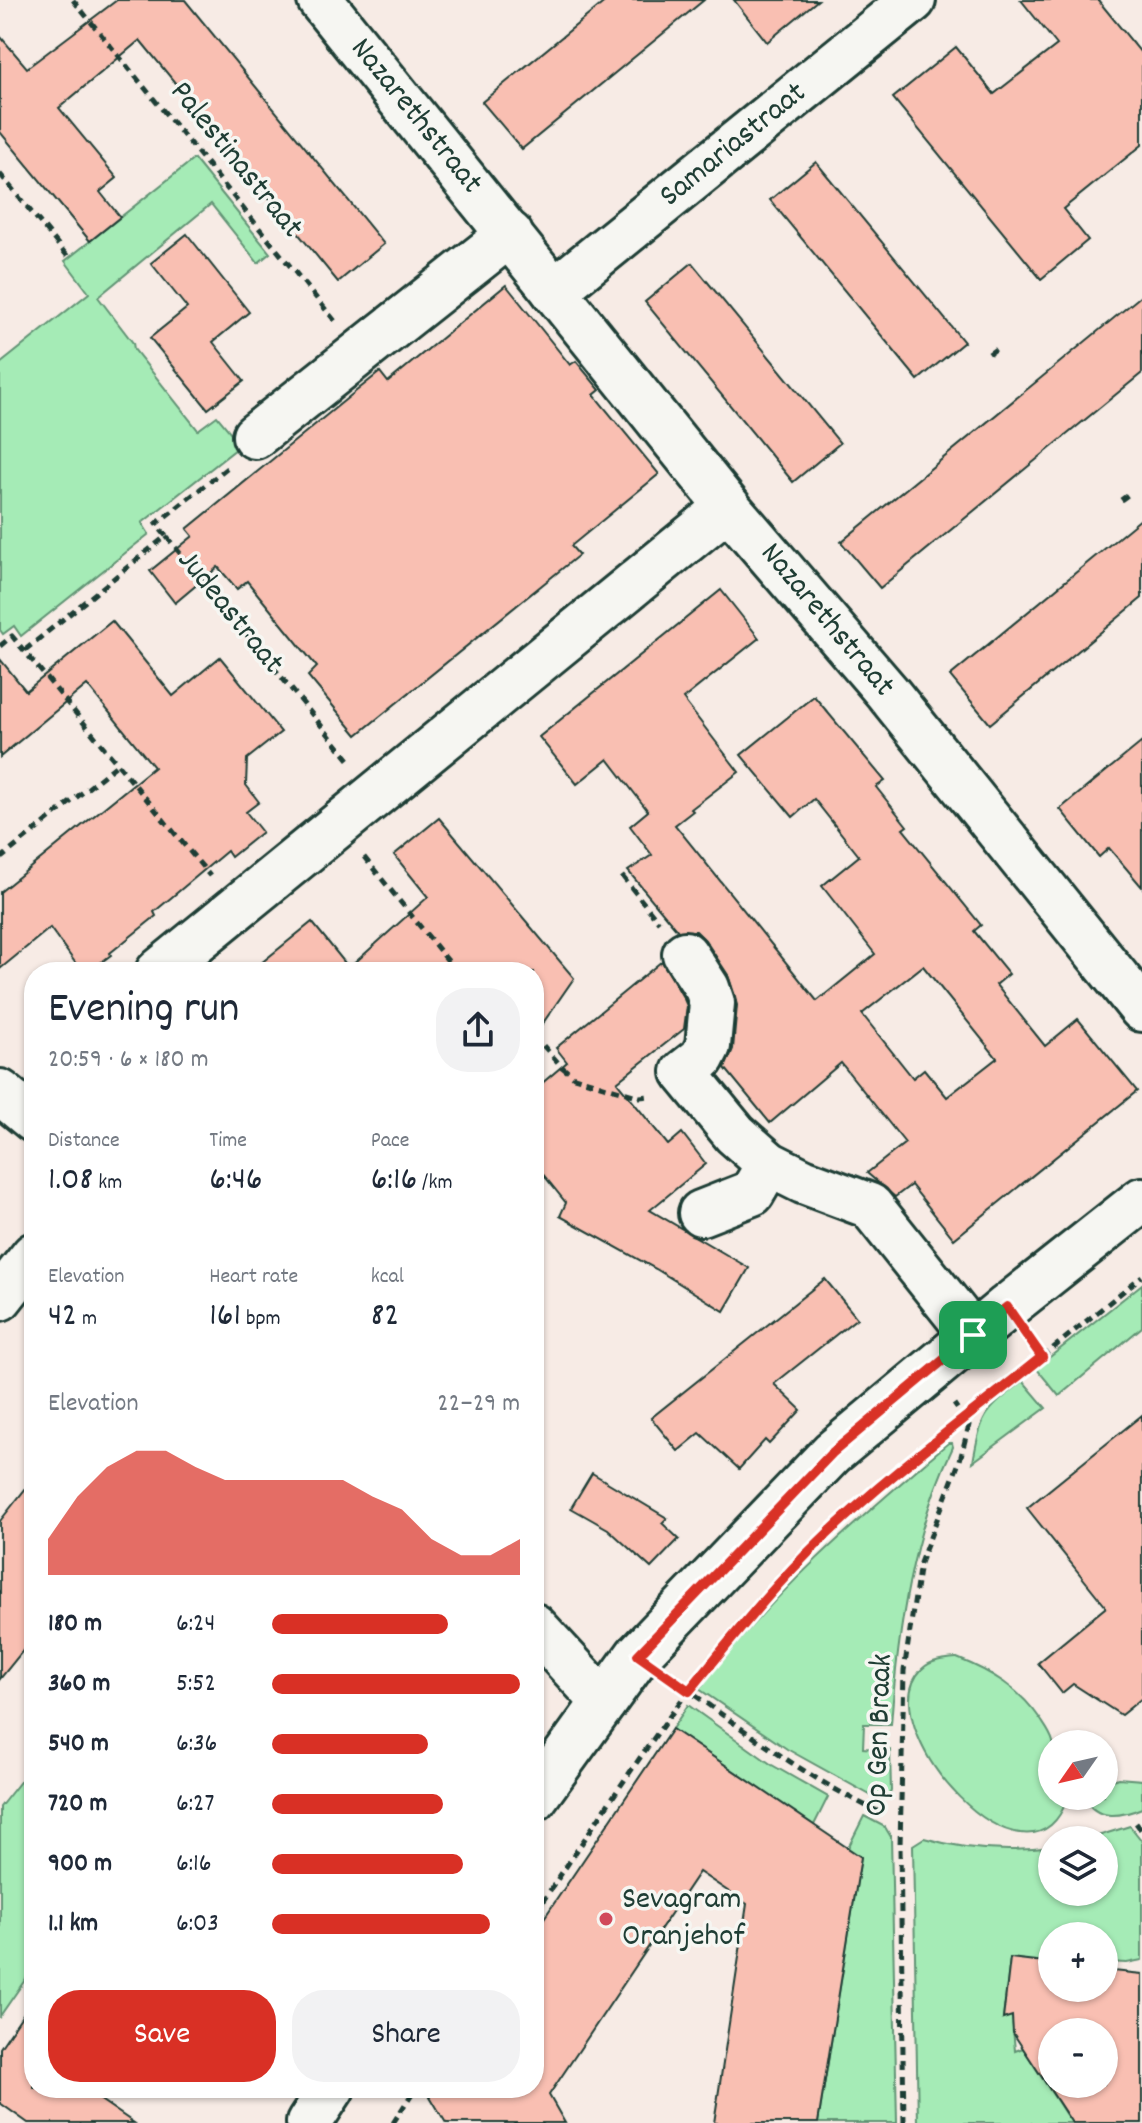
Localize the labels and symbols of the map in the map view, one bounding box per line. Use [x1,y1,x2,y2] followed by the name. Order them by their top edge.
[338,29,493,205] street label: Nazarethstraat
[157,72,313,250] street label: Palestinastraat
[650,72,818,220] street label: Samariastraat
[748,534,905,708] street label: Nazarethstraat
[164,541,294,685] street label: Judeastraat
[939,1301,1007,1369] pin
[855,1653,907,1817] street label: Op Gen Braak
[1038,1730,1118,1810] north arrow
[622,1878,745,1961] place label: Sevagram Oranjehof
[597,1910,615,1928] marker: Sevagram Oranjehof

